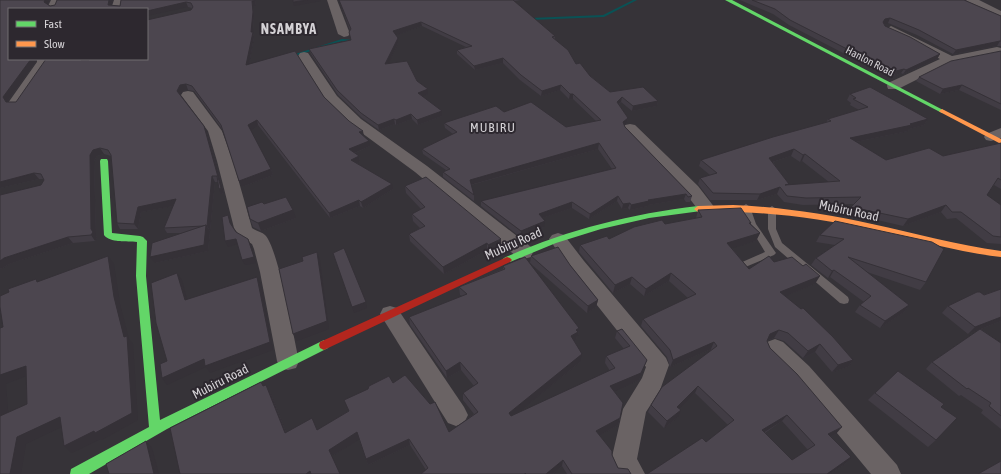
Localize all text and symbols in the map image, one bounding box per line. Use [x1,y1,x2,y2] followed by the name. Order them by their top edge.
[8,8,148,60] legend
[44,17,62,31] text: Fast
[261,21,317,37] district label: NSAMBYA
[44,37,65,51] text: Slow
[844,44,896,78] street label: Hanlon Road
[470,120,516,135] district label: MUBIRU
[818,197,880,224] street label: Mubiru Road
[482,224,544,263] street label: Mubiru Road
[190,361,251,402] street label: Mubiru Road

